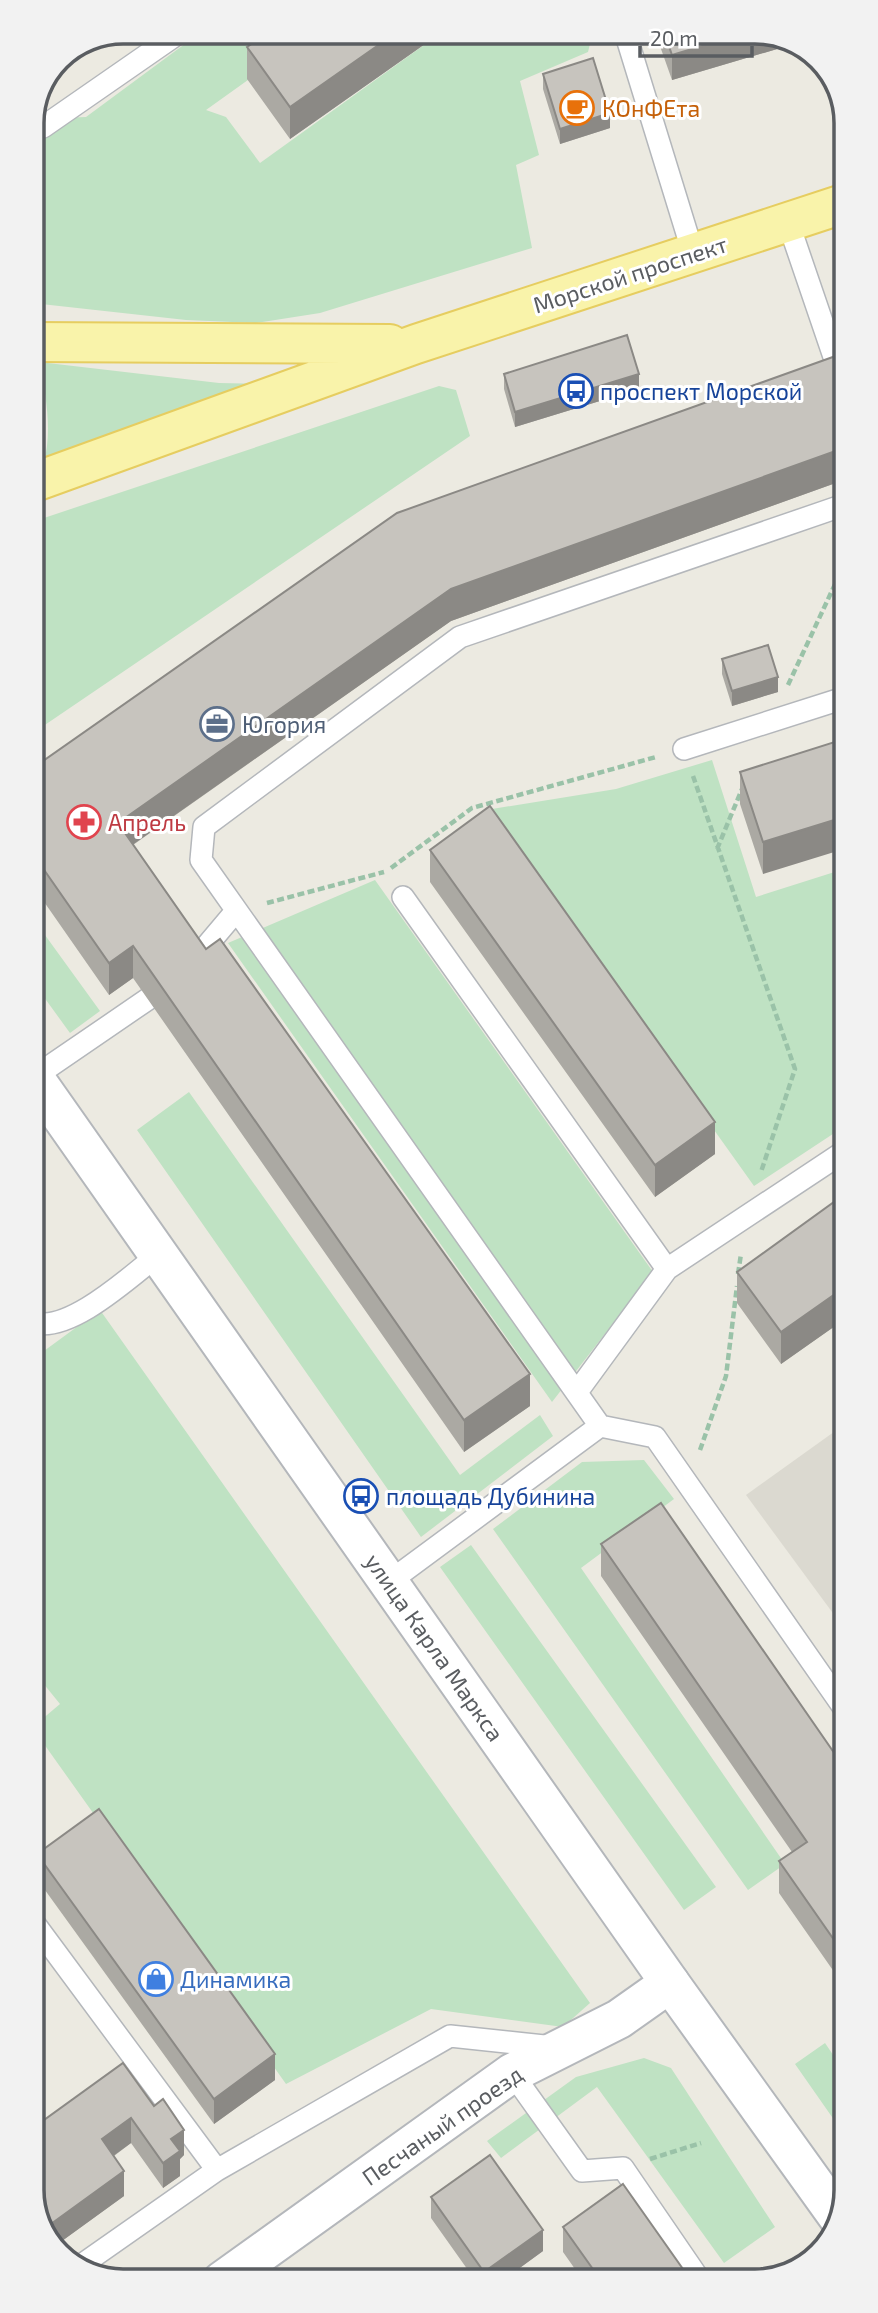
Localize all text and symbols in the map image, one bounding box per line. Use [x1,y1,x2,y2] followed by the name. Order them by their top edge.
[640,14,752,58] scale bar
[650,25,698,50] text: 20 m
[558,89,596,127] cafe icon: КОнФЕта
[602,94,700,122] place label: КОнФЕта
[529,229,731,319] street label: Морской проспект
[557,372,595,410] bus stop icon: проспект Морской
[600,377,802,405] place label: проспект Морской
[198,705,236,743] office icon: Югория
[242,710,326,738] place label: Югория
[65,803,103,841] pharmacy icon: Апрель
[108,808,186,836] place label: Апрель
[342,1477,380,1515] bus stop icon: площадь Дубинина
[386,1482,595,1511] place label: площадь Дубинина
[359,1548,510,1747] street label: улица Карла Маркса
[137,1960,175,1998] shop icon: Динамика
[180,1965,291,1993] place label: Динамика
[356,2059,528,2191] street label: Песчаный проезд

